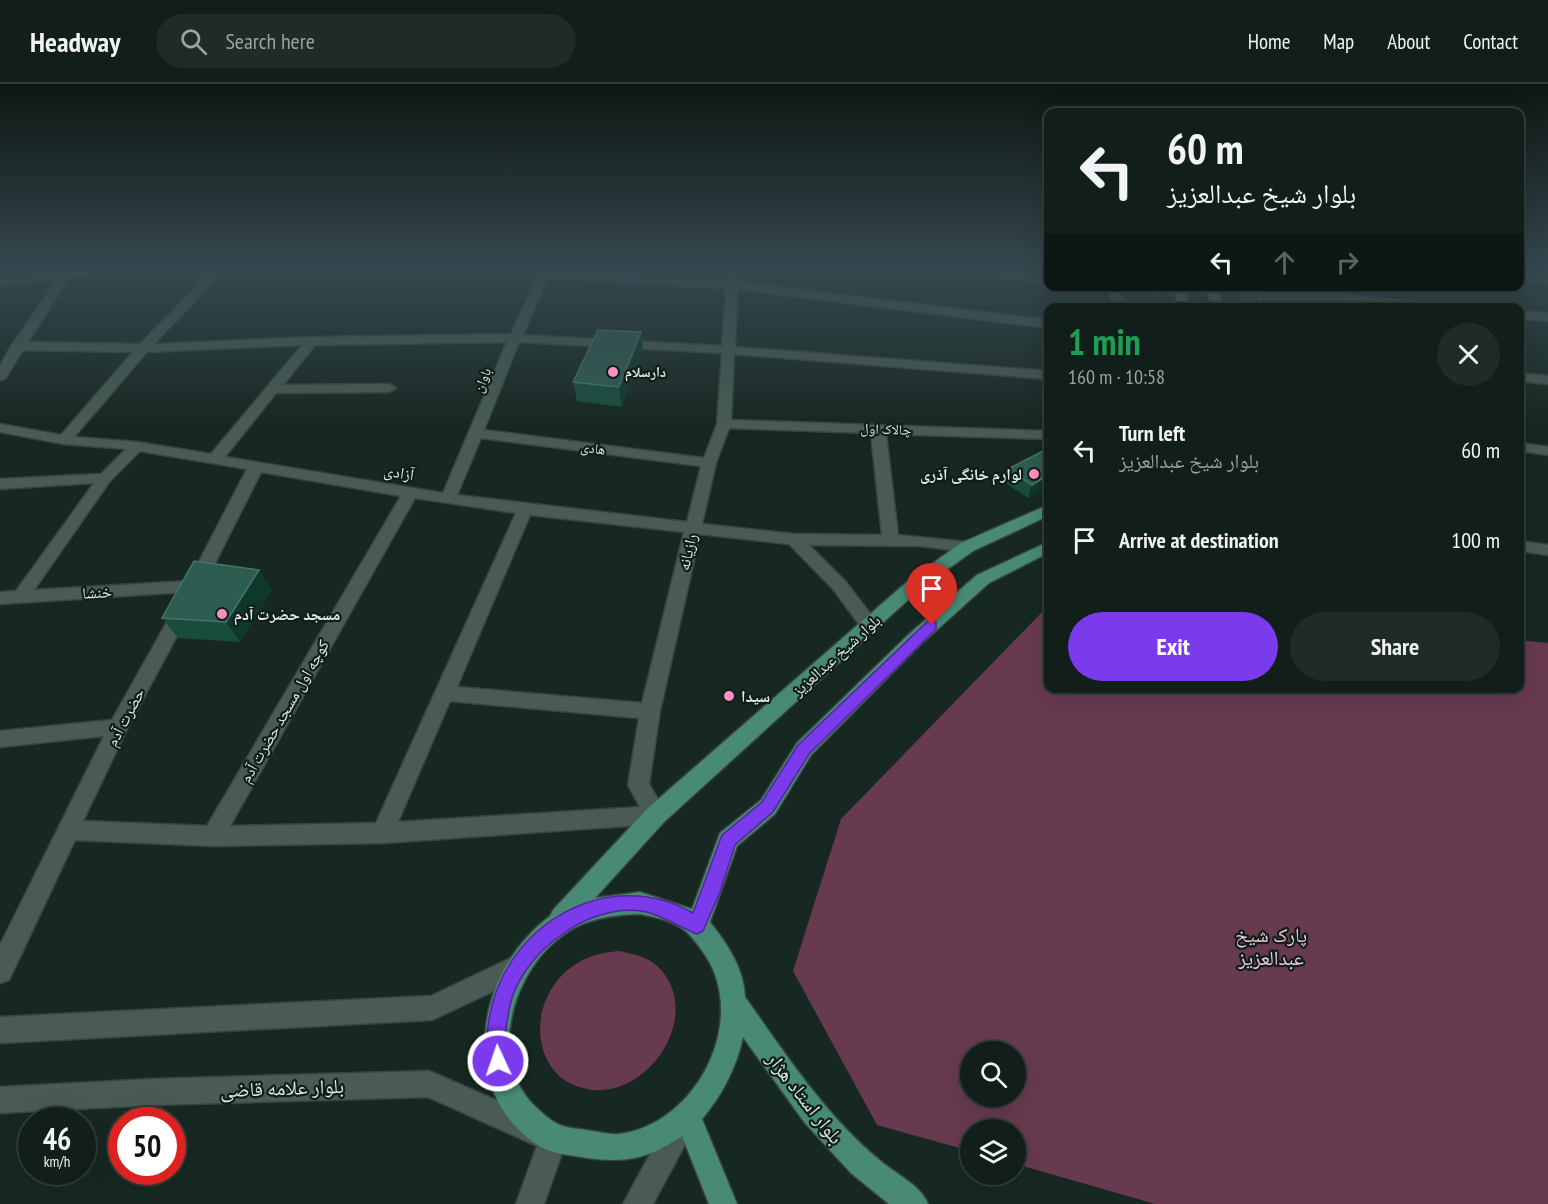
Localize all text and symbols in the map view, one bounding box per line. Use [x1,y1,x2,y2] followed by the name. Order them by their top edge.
[156,14,576,68] search box
[30,23,120,60] text: Headway
[177,25,210,58] icon: search
[225,27,315,55] text: Search here
[1248,28,1290,55] text: Home
[1323,28,1354,55] text: Map
[1387,28,1430,55] text: About
[1463,28,1518,55] text: Contact
[1167,121,1244,176] text: 60 m
[1068,132,1146,210] icon: left
[1167,176,1356,210] text: بلوار شیخ عبدالعزیز
[1205,246,1238,279] icon: left
[1268,246,1301,279] icon: ahead
[1331,246,1364,279] icon: right
[1068,318,1141,365] text: 1 min
[1437,323,1500,386] button: close
[625,363,666,382] place label: دارسلام
[1068,364,1165,390] text: 160 m · 10:58
[469,365,495,395] street label: باوان
[606,365,620,379] marker: دارسلام
[860,419,912,439] street label: چالاک اول
[1119,419,1185,447] text: Turn left
[1068,434,1101,467] icon: left
[1461,436,1500,464] text: 60 m
[579,437,607,459] street label: هادی
[1119,448,1259,474] text: بلوار شیخ عبدالعزیز
[382,460,416,485] street label: آزادی
[920,464,1022,486] place label: لوارم خانگی آذری
[1027,467,1041,481] marker: لوارم خانگی آذری
[1068,524,1101,557] icon: arrive
[1119,526,1279,554] text: Arrive at destination
[1451,526,1500,554] text: 100 m
[673,532,701,572] street label: رازیانه
[906,563,957,625] pin
[915,572,948,605] icon: arrive
[82,581,112,603] street label: خنشا
[234,604,340,626] place label: مسجد حضرت آدم
[215,607,229,621] marker: مسجد حضرت آدم
[787,610,885,701] street label: بلوار شیخ عبدالعزیز
[1068,612,1278,681] button: Exit
[1290,612,1500,681] button: Share
[235,636,334,787] street label: کوچه اول مسجد حضرت آدم
[101,684,150,750] street label: حضرت آدم
[741,686,770,706] place label: سیدا
[722,689,736,703] marker: سیدا
[1235,922,1307,971] park label: پارک شیخ عبدالعزیز
[466,1029,530,1093] position arrow
[960,1041,1026,1185] map controls
[960,1041,1026,1107] button: search
[760,1046,849,1149] street label: بلوار استاد هژار
[220,1073,344,1103] street label: بلوار علامه قاضی
[108,1107,186,1185] speed limit sign: 50
[43,1119,71,1158] text: 46
[960,1119,1026,1185] button: layers
[44,1152,70,1171] text: km/h

